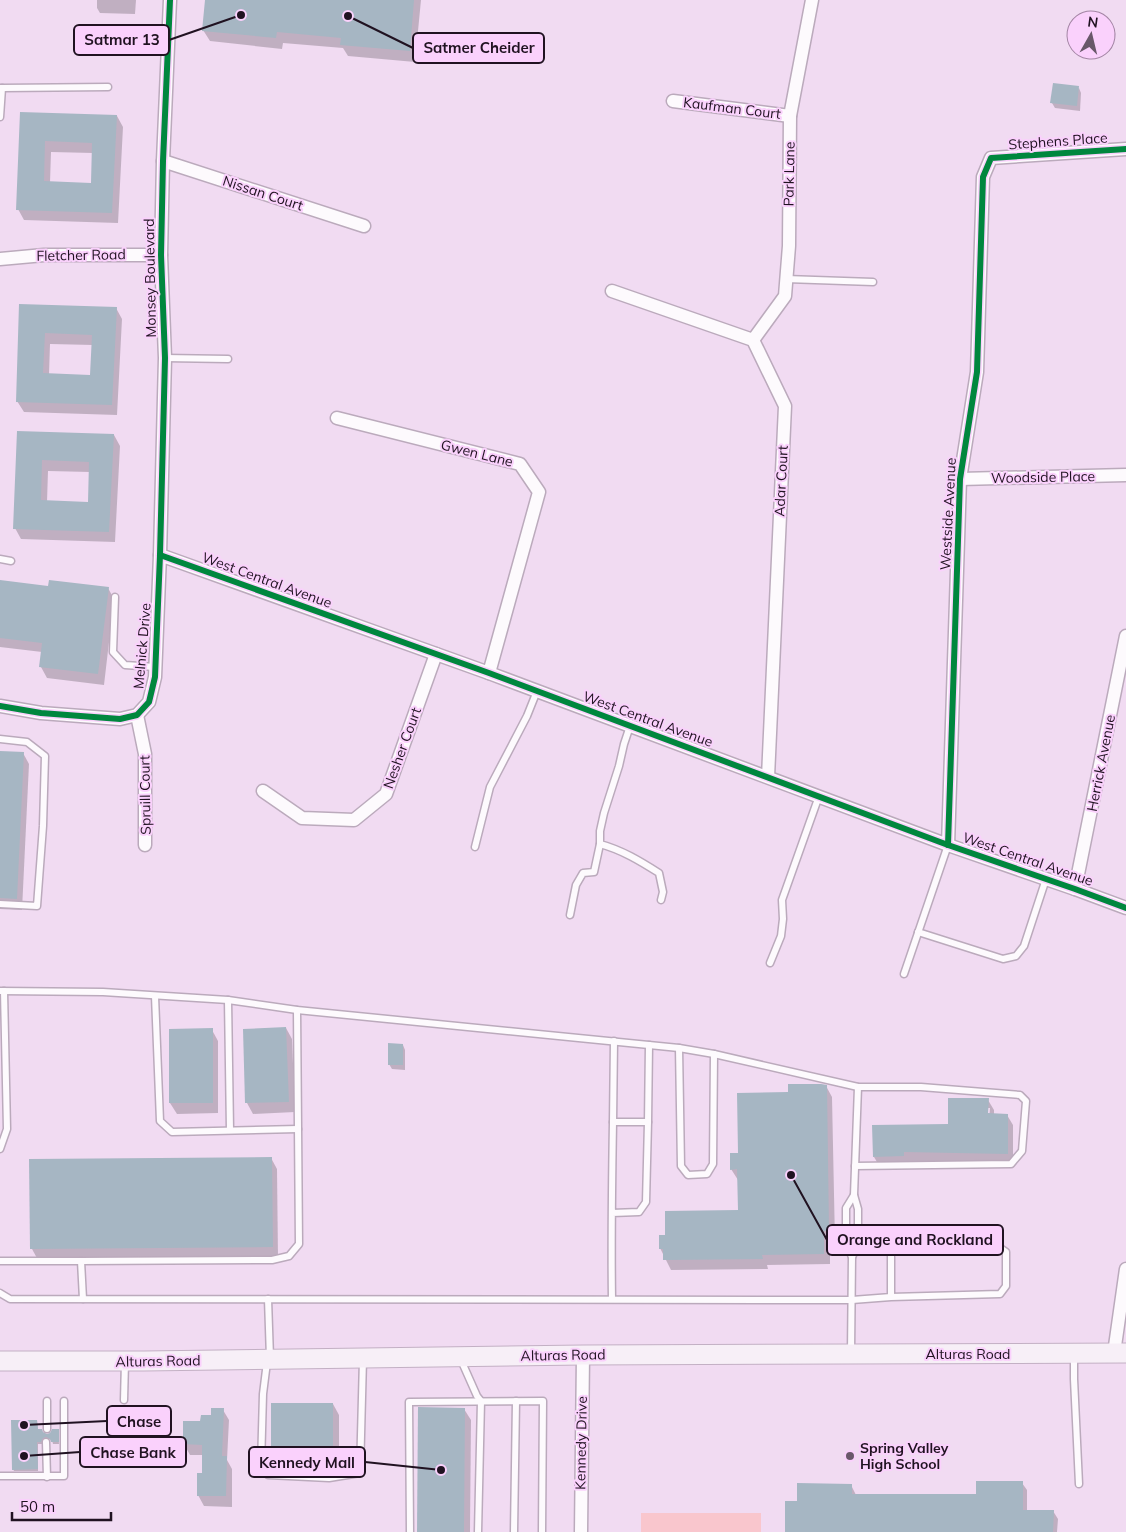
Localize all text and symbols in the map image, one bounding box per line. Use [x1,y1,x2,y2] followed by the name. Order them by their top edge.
[1066,10,1116,60] north arrow
[1086,12,1099,32] text: N
[74,25,169,55] callout: Satmar 13
[84,30,160,49] text: Satmar 13
[413,33,544,63] callout: Satmer Cheider
[423,38,535,57] text: Satmer Cheider
[682,93,782,123] street label: Kaufman Court
[1008,129,1108,153] street label: Stephens Place
[779,141,799,207] street label: Park Lane
[221,172,306,214] street label: Nissan Court
[140,218,160,338] street label: Monsey Boulevard
[36,245,126,265] street label: Fletcher Road
[439,435,515,471] street label: Gwen Lane
[770,445,792,517] street label: Adar Court
[936,457,960,571] street label: Westside Avenue
[991,467,1095,487] street label: Woodside Place
[200,548,334,612] street label: West Central Avenue
[129,602,155,690] street label: Melnick Drive
[581,687,715,751] street label: West Central Avenue
[379,705,425,791] street label: Nesher Court
[1083,713,1119,813] street label: Herrick Avenue
[135,755,155,835] street label: Spruill Court
[960,828,1096,890] street label: West Central Avenue
[827,1225,1003,1255] callout: Orange and Rockland
[837,1230,993,1249] text: Orange and Rockland
[520,1345,606,1365] street label: Alturas Road
[926,1345,1010,1363] street label: Alturas Road
[115,1351,201,1371] street label: Alturas Road
[571,1396,591,1490] street label: Kennedy Drive
[107,1406,171,1436] callout: Chase
[117,1412,161,1431] text: Chase
[80,1437,186,1467] callout: Chase Bank
[860,1439,949,1473] place label: Spring Valley High School
[90,1443,176,1462] text: Chase Bank
[249,1447,365,1477] callout: Kennedy Mall
[844,1450,856,1462] marker: Spring Valley High School
[259,1453,355,1472] text: Kennedy Mall
[12,1490,111,1522] scale bar
[20,1497,55,1516] text: 50 m

